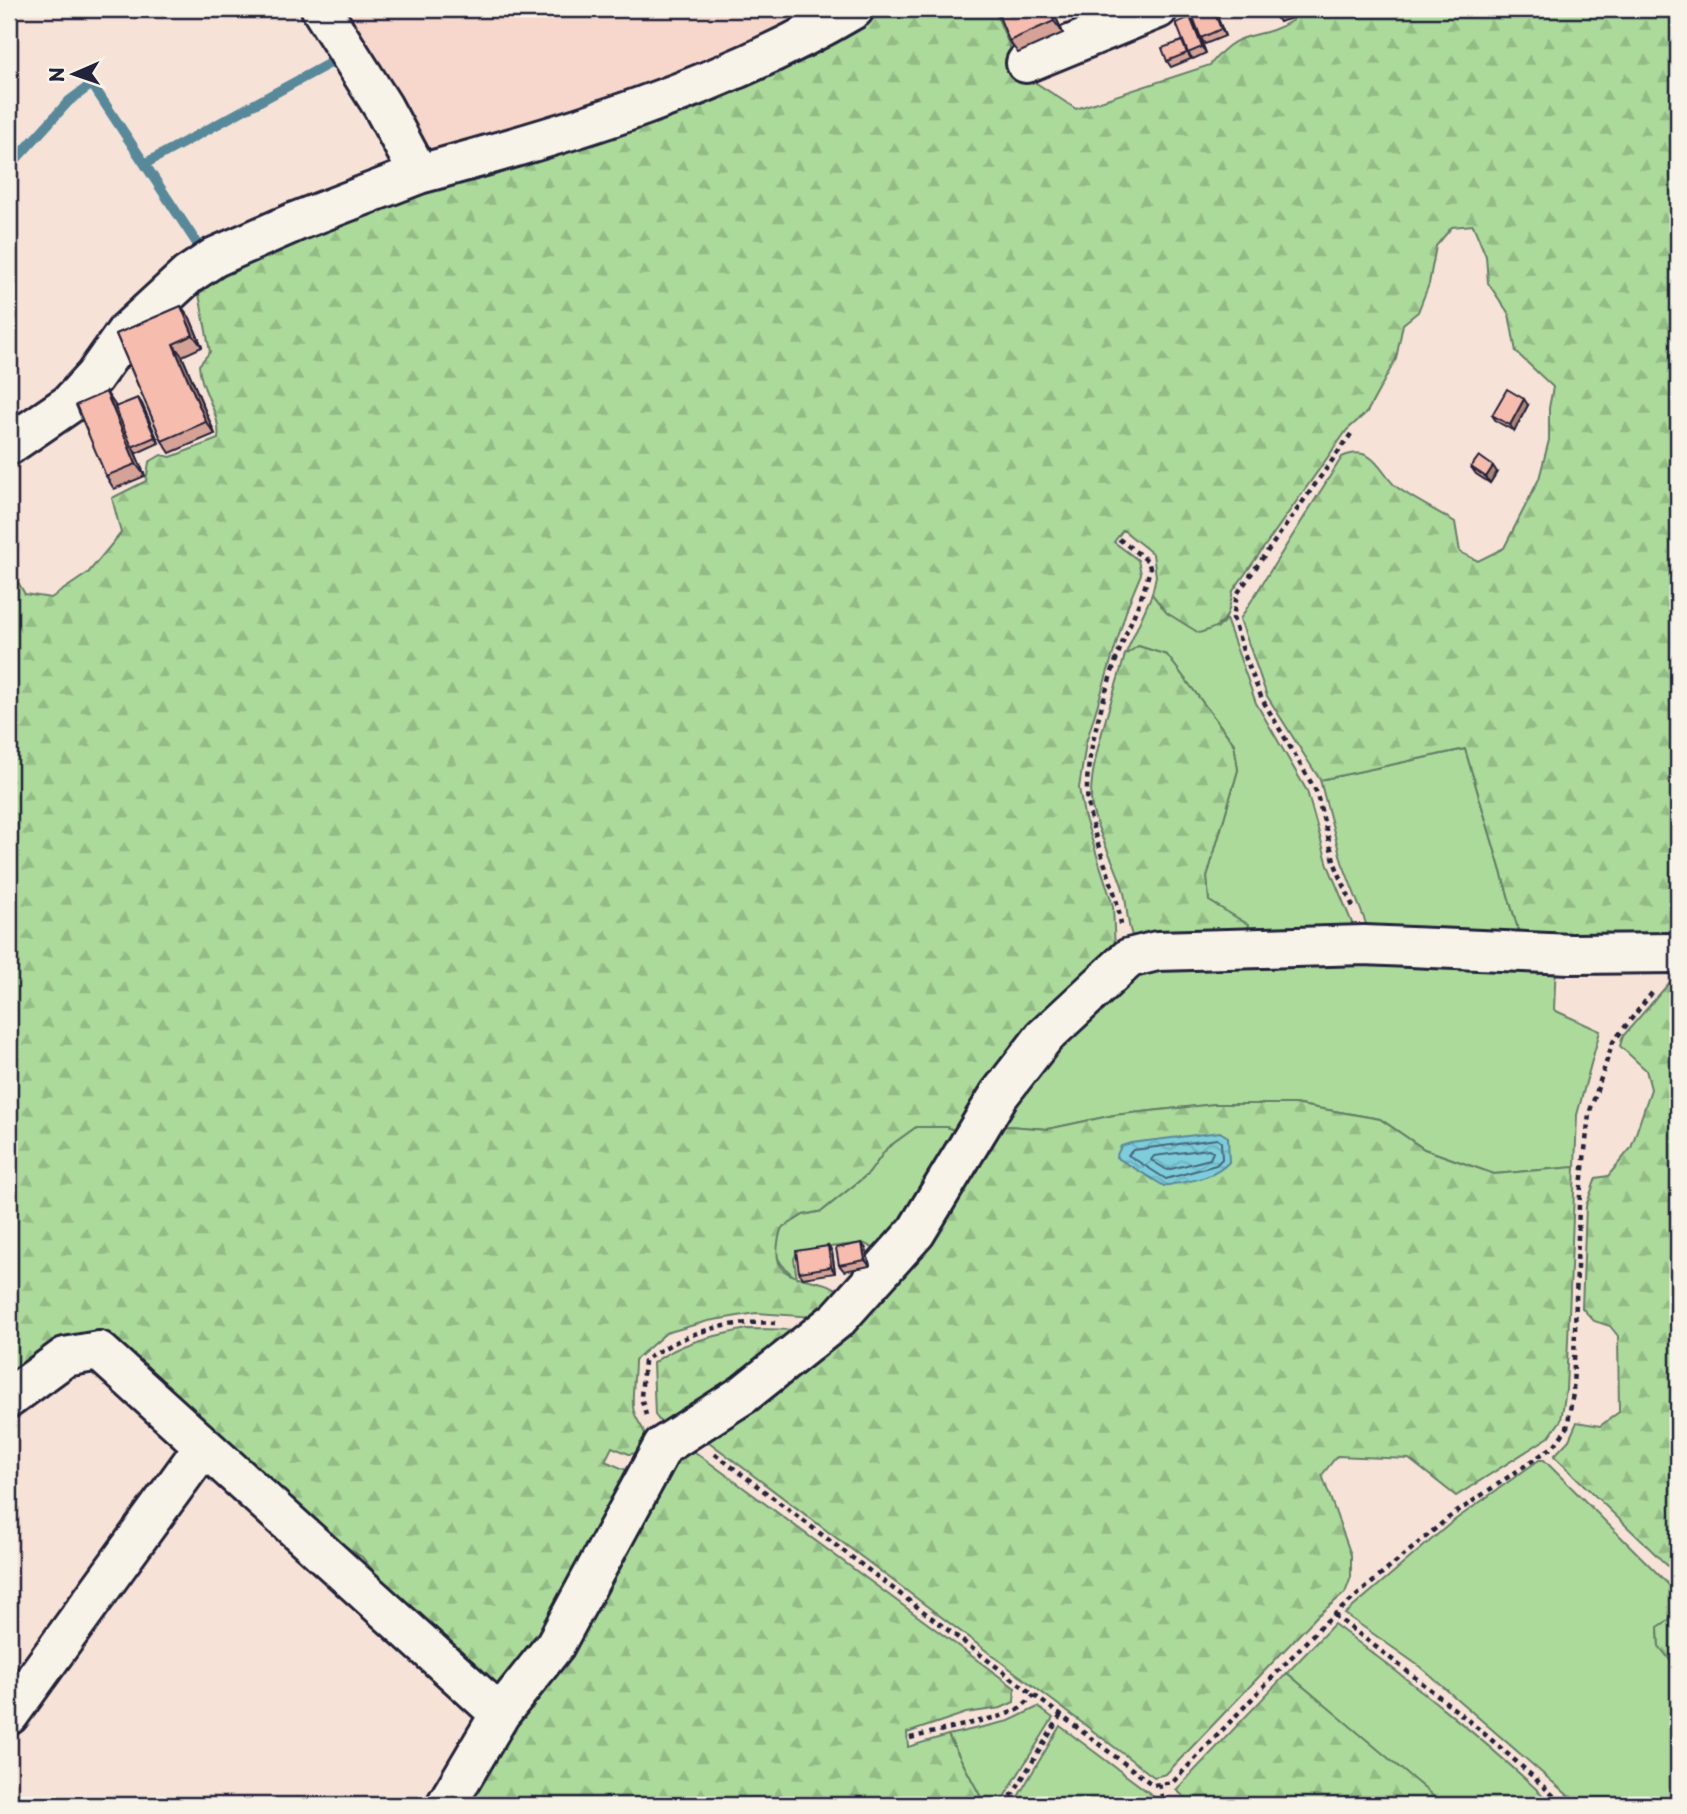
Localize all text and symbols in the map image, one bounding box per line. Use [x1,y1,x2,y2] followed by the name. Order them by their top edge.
[38,38,108,108] north arrow
[42,67,70,83] text: N

